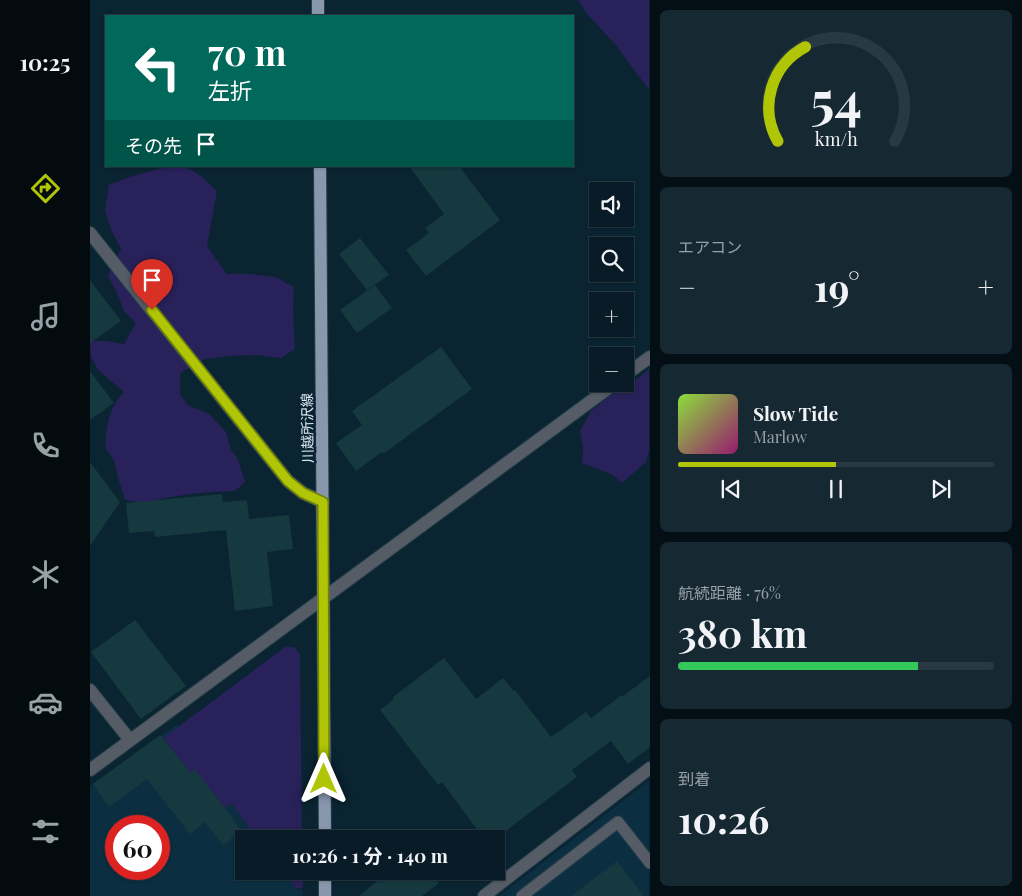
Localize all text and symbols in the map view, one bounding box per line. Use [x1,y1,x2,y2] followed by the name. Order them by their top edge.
[208,28,286,75] text: 70 m
[125,35,190,100] icon: left
[20,47,70,77] text: 10:25
[810,64,862,133] text: 54
[208,75,252,105] text: 左折
[815,127,858,150] text: km/h
[192,130,220,158] icon: arrive
[125,132,182,158] text: その先
[28,171,63,206] icon: directions
[589,182,634,392] map controls
[589,182,634,227] button: sound
[678,236,742,257] text: エアコン
[589,237,634,282] button: search
[131,259,173,310] pin
[814,261,860,312] text: 19°
[138,266,166,294] icon: arrive
[678,268,696,305] text: −
[978,268,994,305] text: +
[589,292,634,337] button: +
[28,299,63,334] icon: music
[589,347,634,392] button: −
[297,393,317,463] street label: 川越所沢線
[753,400,838,426] text: Slow Tide
[753,426,807,447] text: Marlow
[28,428,63,463] icon: phone
[717,475,745,503] icon: previous
[822,475,850,503] icon: pause
[927,475,955,503] icon: next
[28,557,63,592] icon: climate
[678,582,781,603] text: 航続距離 · 76%
[678,607,807,658] text: 380 km
[28,685,63,720] icon: car
[297,752,349,804] position arrow
[678,768,710,789] text: 到着
[678,793,769,844] text: 10:26
[28,814,63,849] icon: filters
[105,815,170,880] speed limit sign: 60
[292,842,448,868] text: 10:26 · 1 分 · 140 m

